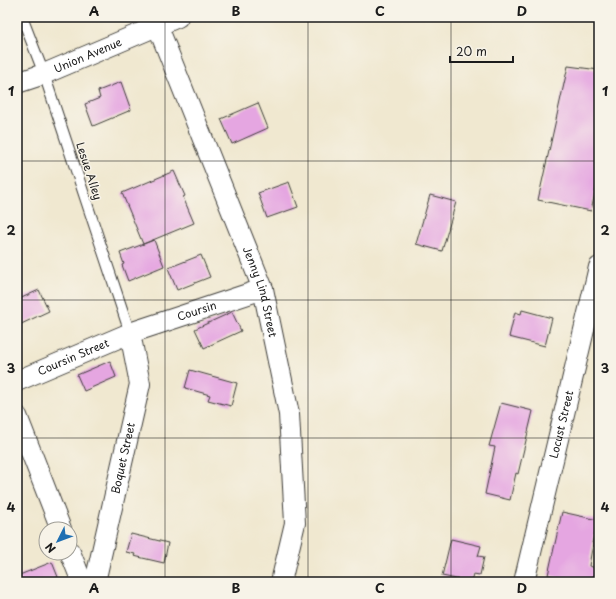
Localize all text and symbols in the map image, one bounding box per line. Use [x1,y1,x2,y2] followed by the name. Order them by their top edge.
[89,1,99,20] text: A
[232,1,241,20] text: B
[375,1,385,20] text: C
[517,1,527,20] text: D
[51,33,124,77] street label: Union Avenue
[450,38,513,64] scale bar
[456,42,487,60] text: 20 m
[8,81,14,100] text: 1
[602,81,608,100] text: 1
[72,140,107,202] street label: Lesue Alley
[6,220,16,239] text: 2
[600,220,610,239] text: 2
[239,244,282,339] street label: Jenny Lind Street
[175,296,218,325] street label: Coursin
[35,334,111,379] street label: Coursin Street
[7,358,16,377] text: 3
[601,358,610,377] text: 3
[545,388,577,460] street label: Locust Street
[106,420,139,495] street label: Boquet Street
[7,497,16,516] text: 4
[601,497,610,516] text: 4
[38,521,78,561] north arrow
[41,539,59,557] text: N
[89,578,99,597] text: A
[232,578,241,597] text: B
[375,578,385,597] text: C
[517,578,527,597] text: D

